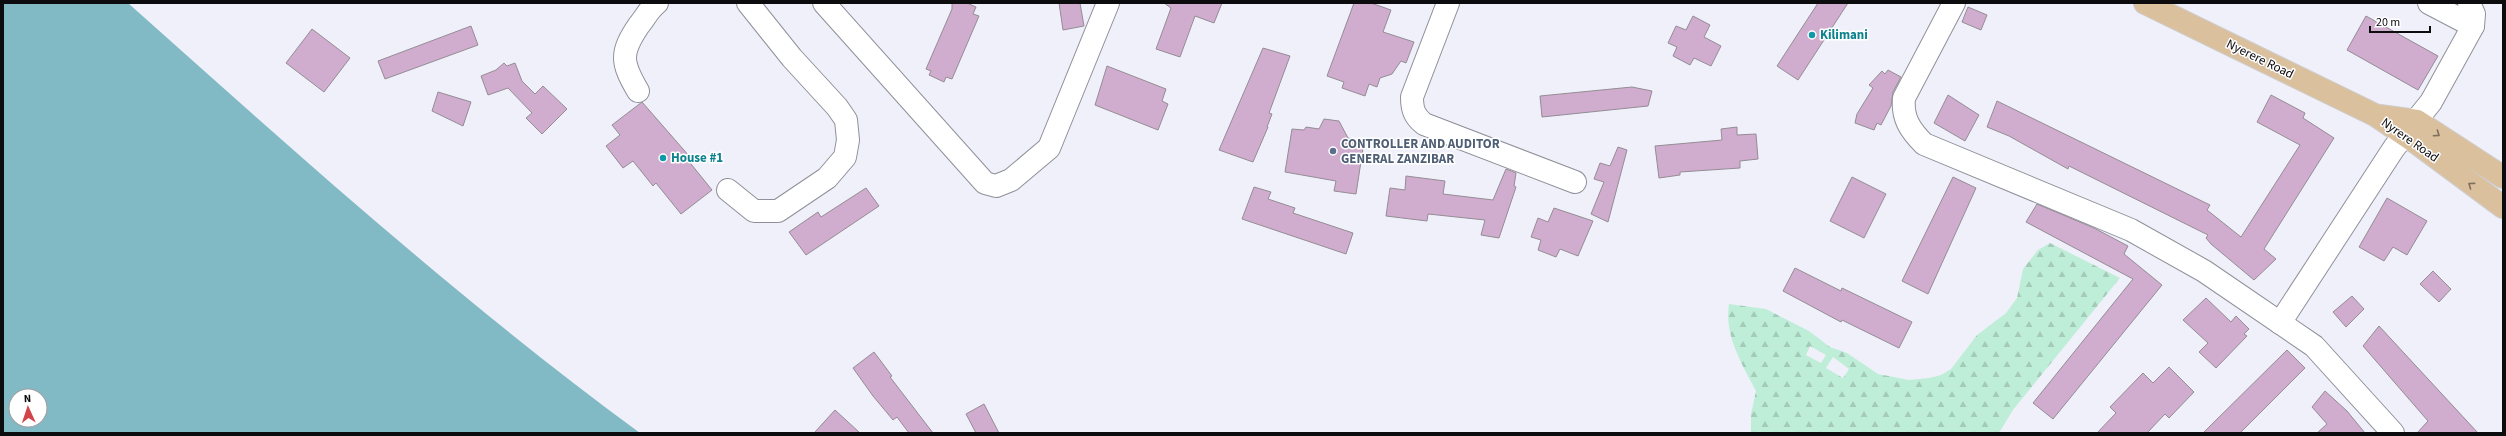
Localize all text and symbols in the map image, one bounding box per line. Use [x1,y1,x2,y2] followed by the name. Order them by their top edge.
[2370,8,2430,34] scale bar
[2376,14,2400,31] text: 20 m
[1820,26,1868,44] place label: Kilimani
[1807,30,1817,40] marker: Kilimani
[2223,35,2297,83] street label: Nyerere Road
[2378,114,2442,166] street label: Nyrere Road
[2433,129,2440,136] one-way arrow
[1341,135,1500,168] place label: CONTROLLER AND AUDITOR GENERAL ZANZIBAR
[1328,146,1338,156] marker: CONTROLLER AND AUDITOR GENERAL ZANZIBAR
[671,149,723,167] place label: House #1
[658,153,668,163] marker: House #1
[2469,182,2476,189] one-way arrow
[8,388,48,428] north arrow
[23,391,32,406] text: N

